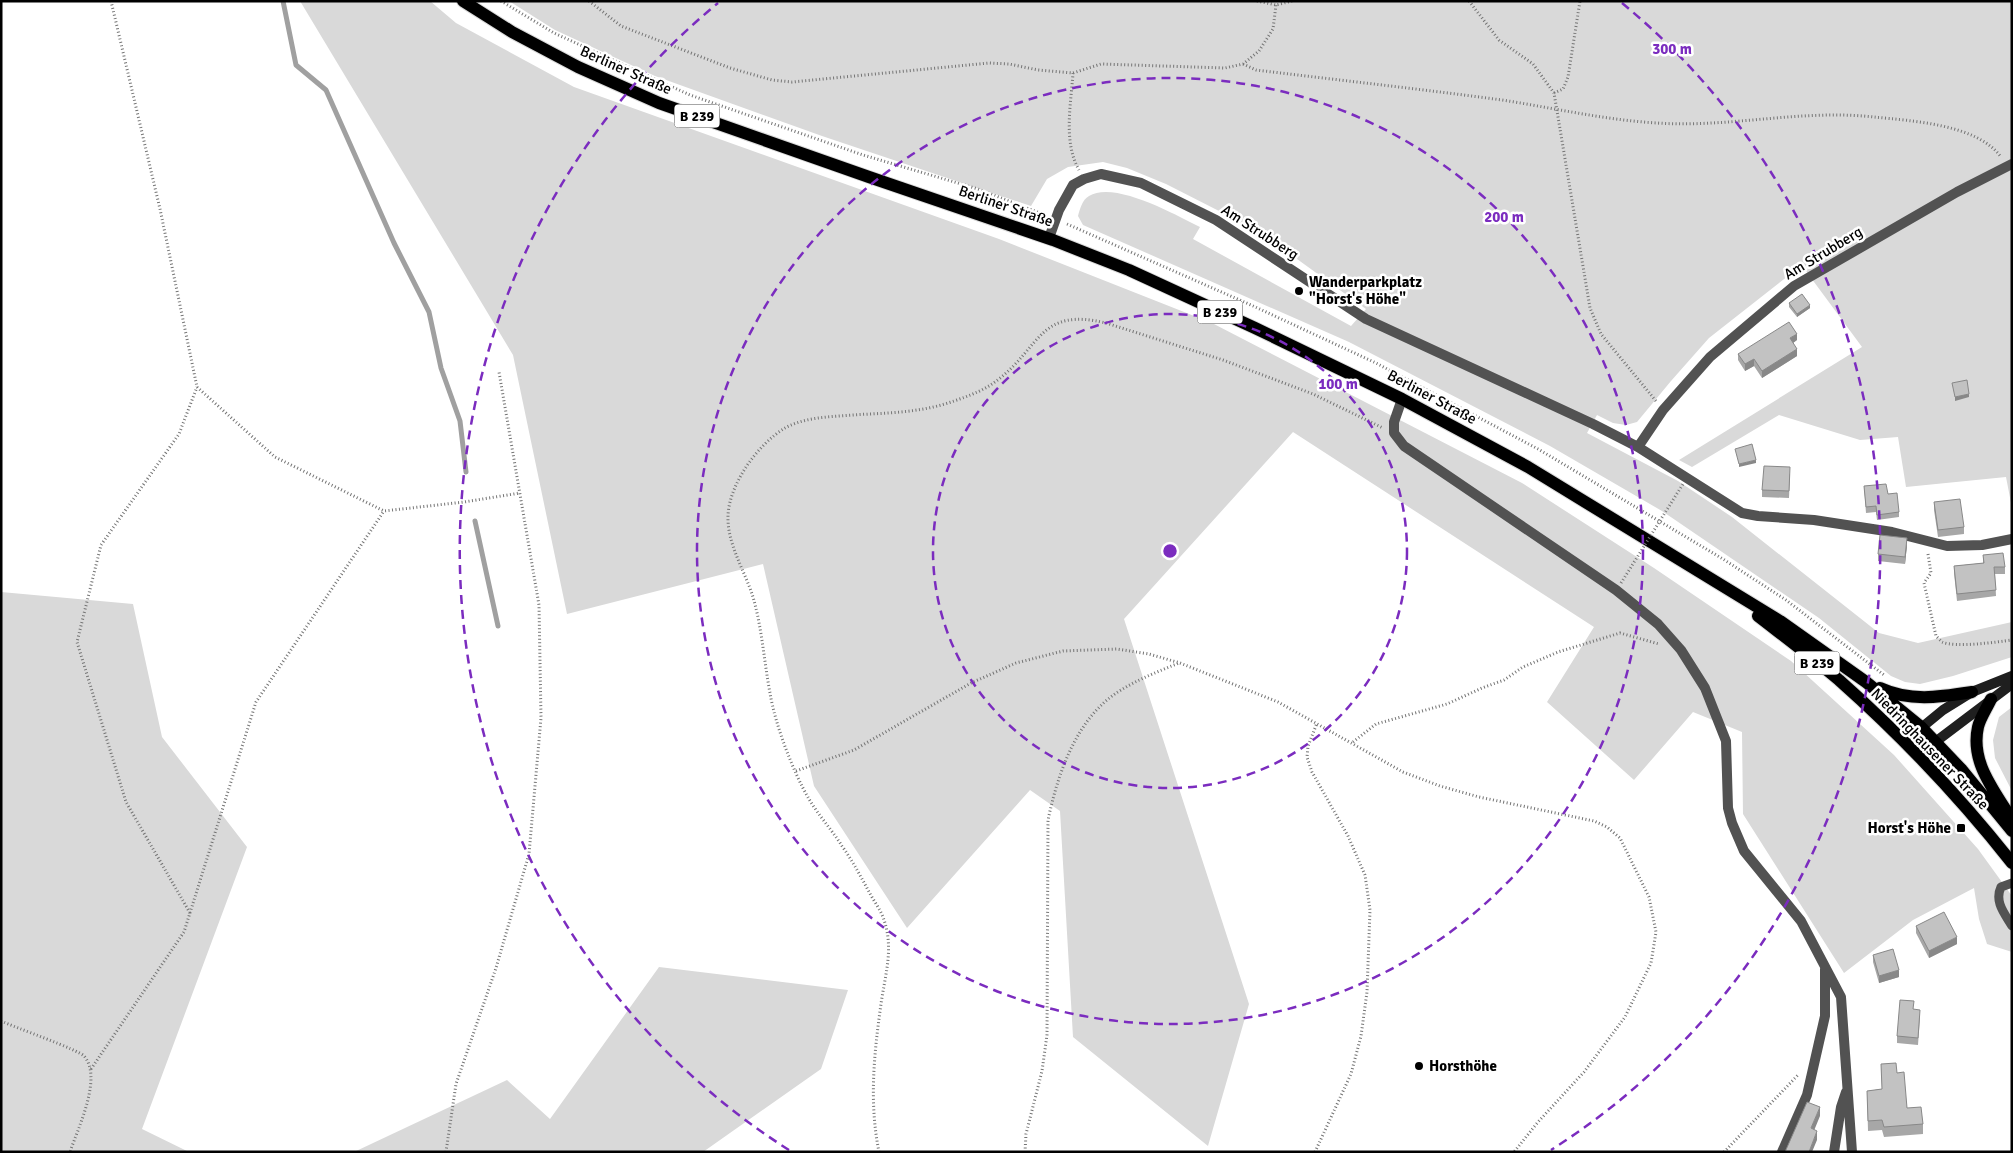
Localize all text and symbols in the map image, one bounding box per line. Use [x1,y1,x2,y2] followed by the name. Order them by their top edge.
[1652,40,1692,58] text: 300 m
[577,42,675,98] street label: Berliner Straße
[674,104,720,128] road number: B 239
[956,181,1056,231] street label: Berliner Straße
[1218,200,1302,264] street label: Am Strubberg
[1484,208,1524,226] text: 200 m
[1780,222,1866,283] street label: Am Strubberg
[1309,273,1422,308] place label: Wanderparkplatz "Horst's Höhe"
[1293,285,1305,297] marker: Wanderparkplatz "Horst's Höhe"
[1198,300,1242,324] road number: B 239
[1384,366,1480,428] street label: Berliner Straße
[1318,375,1358,393] text: 100 m
[1161,542,1179,560] centre of rings
[1794,651,1840,674] road number: B 239
[1867,685,1993,813] street label: Niedringhausener Straße
[1868,819,1951,837] place label: Horst's Höhe
[1955,822,1967,834] marker: Horst's Höhe
[1429,1057,1497,1075] place label: Horsthöhe
[1413,1060,1425,1072] marker: Horsthöhe

